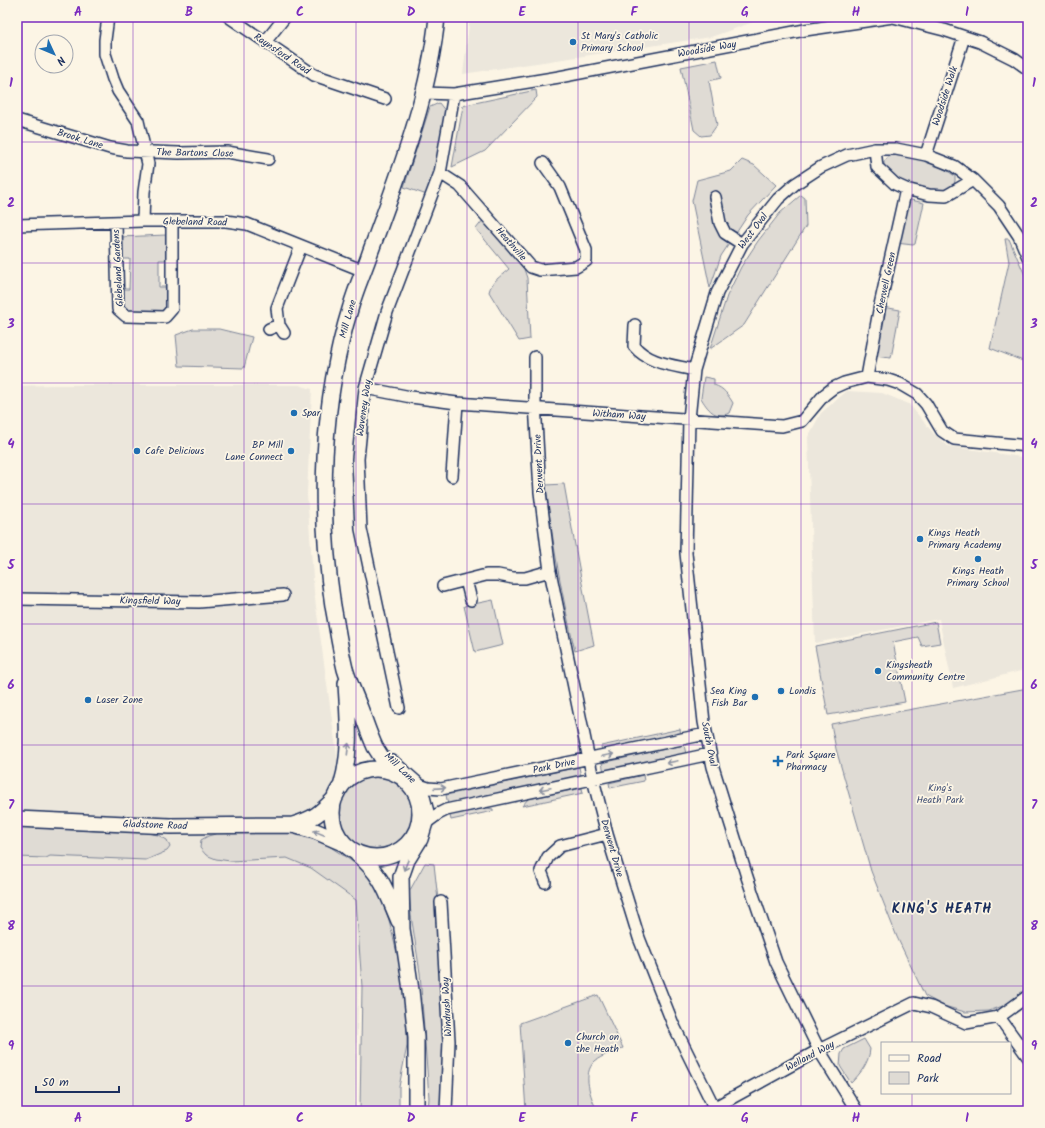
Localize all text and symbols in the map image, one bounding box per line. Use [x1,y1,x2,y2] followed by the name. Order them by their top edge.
[74,2,82,23] text: A
[185,2,193,23] text: B
[296,2,304,23] text: C
[407,2,416,23] text: D
[518,2,526,23] text: E
[630,2,638,23] text: F
[741,2,749,23] text: G
[852,2,861,23] text: H
[965,2,969,23] text: I
[581,28,659,56] place label: St Mary's Catholic Primary School
[250,29,314,79] street label: Raynsford Road
[34,34,74,74] north arrow
[676,36,738,62] street label: Woodside Way
[568,37,578,47] marker: St Mary's Catholic Primary School
[52,51,69,69] text: N
[928,64,962,128] street label: Woodside Walk
[9,73,13,94] text: 1
[1032,73,1036,94] text: 1
[55,124,105,154] street label: Brook Lane
[156,144,234,162] street label: The Bartons Close
[7,193,15,214] text: 2
[1030,193,1038,214] text: 2
[734,209,772,253] street label: West Oval
[163,213,228,231] street label: Glebeland Road
[491,223,531,265] street label: Heathville
[108,228,128,307] street label: Glebeland Gardens
[872,250,900,316] street label: Cherwell Green
[335,297,361,340] street label: Mill Lane
[6,314,15,335] text: 3
[1029,314,1038,335] text: 3
[352,378,376,437] street label: Waveney Way
[302,405,321,421] place label: Spar
[592,405,646,425] street label: Witham Way
[289,408,299,418] marker: Spar
[529,433,549,494] street label: Derwent Drive
[7,434,15,455] text: 4
[1030,434,1038,455] text: 4
[225,437,284,465] place label: BP Mill Lane Connect
[145,443,205,459] place label: Cafe Delicious
[132,446,142,456] marker: Cafe Delicious
[286,446,296,456] marker: BP Mill Lane Connect
[928,525,1001,553] place label: Kings Heath Primary Academy
[915,534,925,544] marker: Kings Heath Primary Academy
[973,554,983,564] marker: Kings Heath Primary School
[7,555,16,576] text: 5
[1030,555,1039,576] text: 5
[947,563,1010,591] place label: Kings Heath Primary School
[119,592,181,610] street label: Kingsfield Way
[886,657,966,685] place label: Kingsheath Community Centre
[873,666,883,676] marker: Kingsheath Community Centre
[7,675,15,696] text: 6
[1030,675,1038,696] text: 6
[710,683,748,711] place label: Sea King Fish Bar
[789,683,817,699] place label: Londis
[776,686,786,696] marker: Londis
[96,692,143,708] place label: Laser Zone
[750,692,760,702] marker: Sea King Fish Bar
[83,695,93,705] marker: Laser Zone
[697,720,721,768] street label: South Oval
[344,743,352,756] one-way arrow
[786,747,836,775] place label: Park Square Pharmacy
[380,749,420,788] street label: Mill Lane
[602,750,615,758] one-way arrow
[531,754,577,778] street label: Park Drive
[773,756,783,766] marker: Park Square Pharmacy
[666,759,679,767] one-way arrow
[916,780,964,808] park label: King's Heath Park
[433,785,446,792] one-way arrow
[539,786,552,794] one-way arrow
[8,795,15,816] text: 7
[1031,795,1038,816] text: 7
[122,816,189,834] street label: Gladstone Road
[596,817,628,879] street label: Derwent Drive
[314,829,326,836] one-way arrow
[401,859,409,871] one-way arrow
[892,898,992,920] district label: KING'S HEATH
[7,916,15,937] text: 8
[1030,916,1038,937] text: 8
[437,977,457,1037] street label: Windrush Way
[576,1029,619,1057] place label: Church on the Heath
[8,1036,15,1057] text: 9
[783,1036,838,1076] street label: Welland Way
[1031,1036,1038,1057] text: 9
[563,1038,573,1048] marker: Church on the Heath
[881,1042,1011,1094] legend
[917,1049,942,1068] text: Road
[36,1068,119,1094] scale bar
[917,1069,939,1088] text: Park
[42,1073,69,1092] text: 50 m
[74,1108,82,1128] text: A
[185,1108,193,1128] text: B
[296,1108,304,1128] text: C
[407,1108,416,1128] text: D
[518,1108,526,1128] text: E
[630,1108,638,1128] text: F
[741,1108,749,1128] text: G
[852,1108,861,1128] text: H
[965,1108,969,1128] text: I

